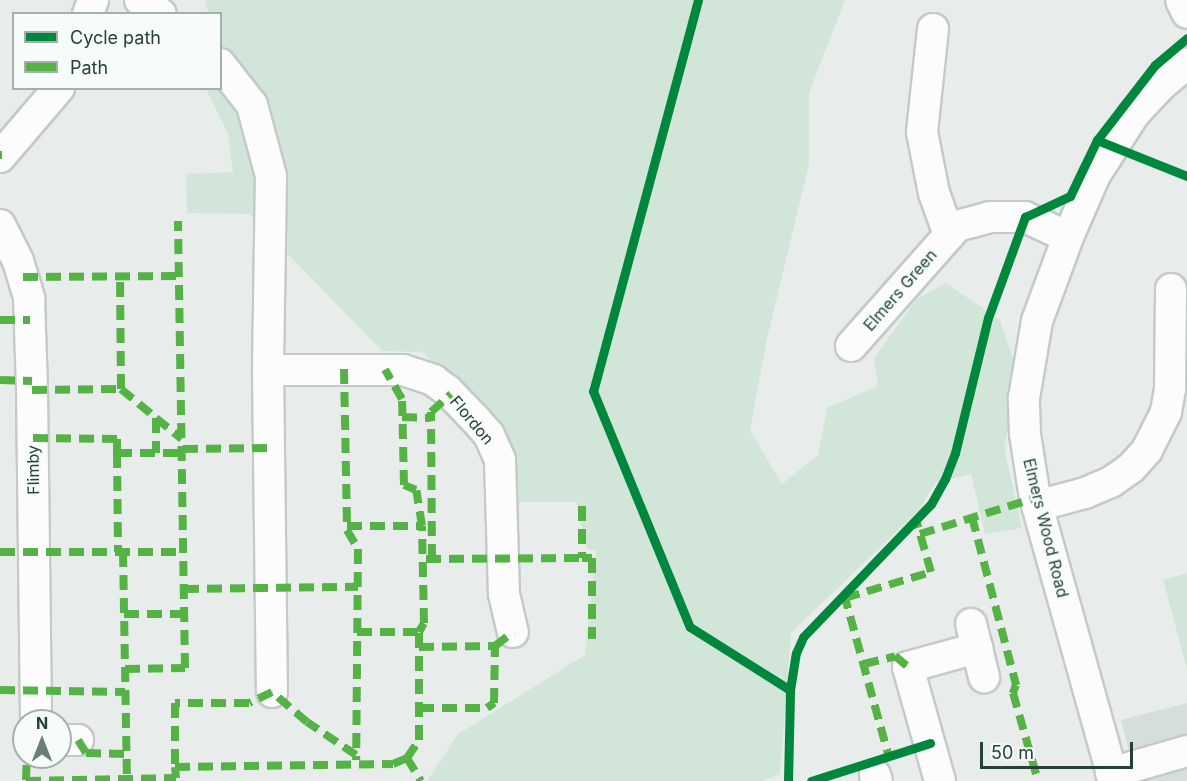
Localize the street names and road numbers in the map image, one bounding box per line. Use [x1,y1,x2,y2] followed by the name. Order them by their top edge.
[859,245,941,335] street label: Elmers Green
[446,392,498,448] street label: Flordon
[23,445,43,495] street label: Flimby
[1019,456,1073,600] street label: Elmers Wood Road

